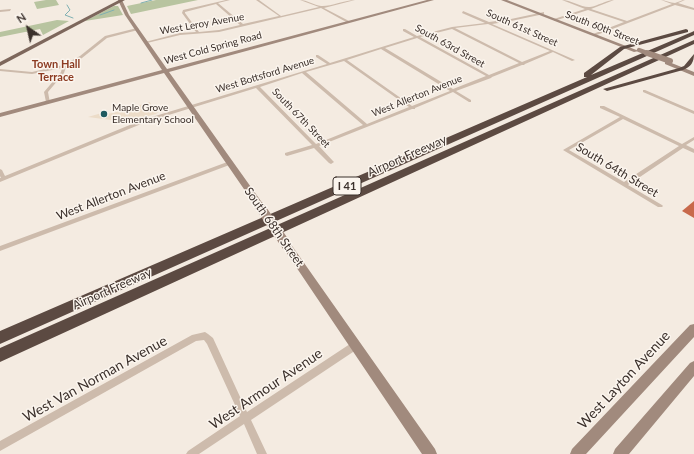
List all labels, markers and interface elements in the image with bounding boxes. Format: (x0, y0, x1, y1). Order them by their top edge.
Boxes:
street label: South 61st Street (484, 7, 560, 49)
north arrow (8, 8, 48, 48)
street label: South 60th Street (563, 8, 641, 48)
text: N (14, 10, 28, 25)
street label: West Leroy Avenue (159, 11, 245, 37)
street label: South 63rd Street (413, 22, 487, 70)
street label: West Cold Spring Road (163, 29, 263, 67)
street label: West Bottsford Avenue (214, 54, 316, 96)
district label: Town Hall Terrace (32, 57, 80, 83)
street label: West Allerton Avenue (370, 72, 464, 120)
street label: South 67th Street (270, 86, 332, 150)
place label: Maple Grove Elementary School (112, 102, 194, 126)
marker: Maple Grove Elementary School (99, 109, 109, 119)
street label: Airport Freeway (365, 132, 449, 180)
street label: South 64th Street (573, 140, 661, 200)
street label: West Allerton Avenue (54, 169, 168, 223)
road number: I 41 (333, 177, 361, 195)
street label: South 68th Street (241, 185, 307, 269)
street label: Airport Freeway (70, 265, 154, 313)
street label: West Layton Avenue (574, 328, 674, 432)
street label: West Van Norman Avenue (20, 332, 170, 426)
street label: West Armour Avenue (206, 345, 326, 433)

